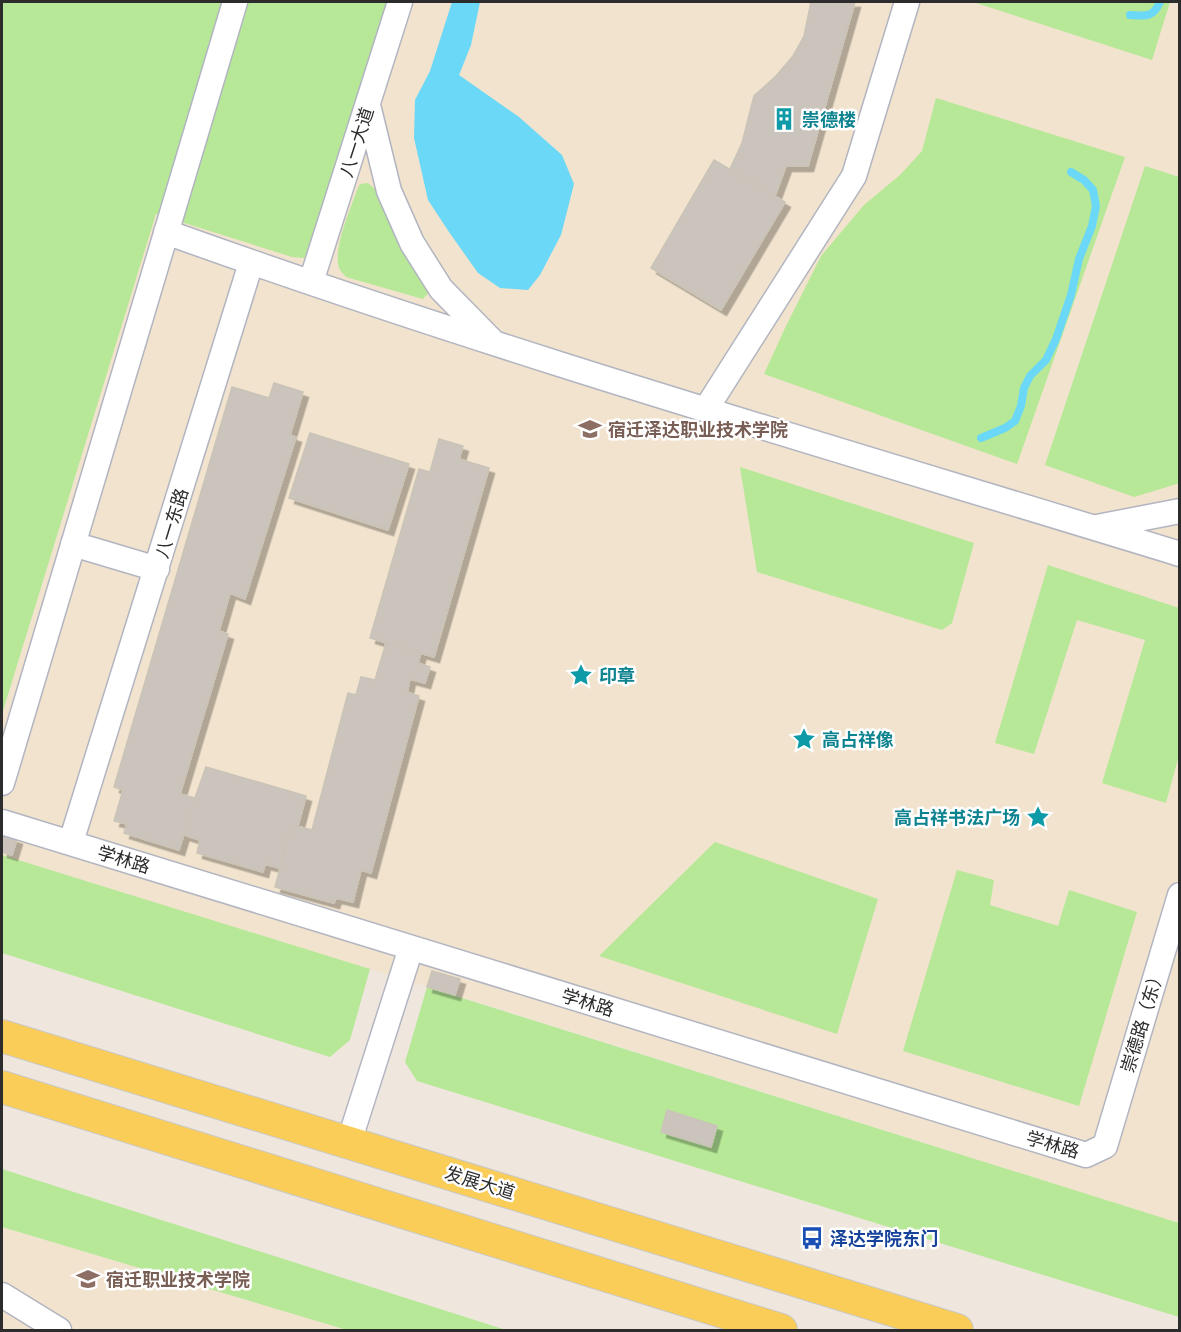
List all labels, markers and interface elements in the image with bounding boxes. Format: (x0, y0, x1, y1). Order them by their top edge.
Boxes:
street label: 八一大道 (334, 104, 378, 180)
building icon: 崇德楼 (771, 106, 797, 132)
place label: 崇德楼 (802, 108, 856, 130)
school or university icon: 宿迁泽达职业技术学院 (577, 416, 603, 442)
place label: 宿迁泽达职业技术学院 (608, 418, 788, 440)
street label: 八一东路 (150, 485, 192, 561)
place icon: 印章 (568, 662, 594, 688)
place label: 印章 (599, 664, 635, 686)
place icon: 高占祥像 (791, 726, 817, 752)
place label: 高占祥像 (822, 728, 894, 750)
place icon: 高占祥书法广场 (1025, 804, 1051, 830)
place label: 高占祥书法广场 (894, 806, 1020, 828)
street label: 学林路 (95, 841, 153, 877)
street label: 崇德路（东） (1116, 965, 1168, 1075)
street label: 学林路 (559, 984, 617, 1020)
street label: 学林路 (1024, 1126, 1082, 1162)
street label: 发展大道 (442, 1161, 518, 1203)
bus stop icon: 泽达学院东门 (799, 1225, 825, 1251)
place label: 泽达学院东门 (830, 1227, 938, 1249)
school or university icon: 宿迁职业技术学院 (75, 1266, 101, 1292)
place label: 宿迁职业技术学院 (106, 1268, 250, 1290)

